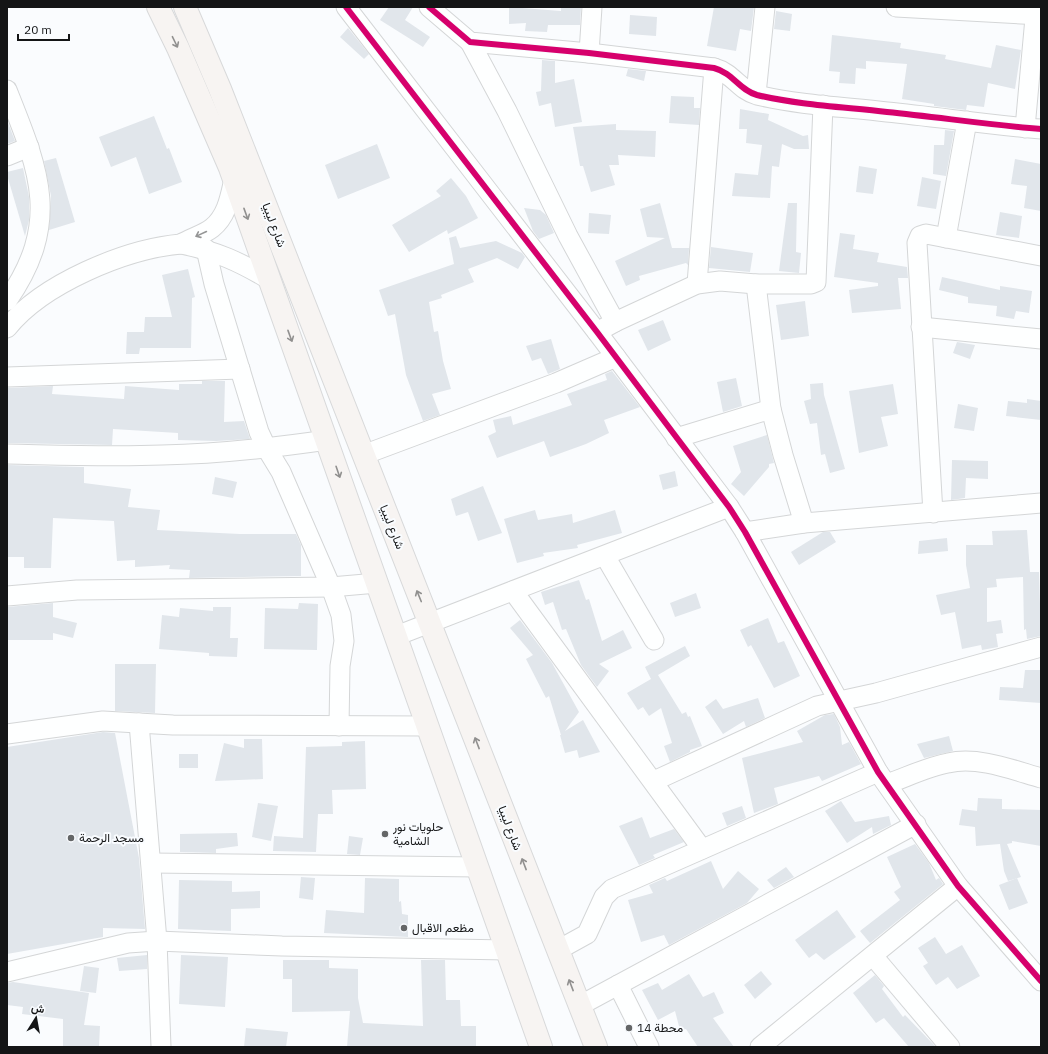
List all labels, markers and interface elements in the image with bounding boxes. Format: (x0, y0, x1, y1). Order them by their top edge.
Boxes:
scale bar (18, 16, 69, 42)
text: 20 m (24, 22, 52, 37)
one-way arrow (172, 36, 179, 48)
street label: شارع ليبيا (257, 200, 290, 250)
one-way arrow (243, 207, 251, 219)
one-way arrow (195, 231, 207, 238)
one-way arrow (287, 330, 295, 342)
one-way arrow (335, 465, 343, 477)
street label: شارع ليبيا (375, 502, 408, 552)
one-way arrow (415, 590, 422, 602)
one-way arrow (473, 737, 480, 749)
street label: شارع ليبيا (493, 803, 526, 853)
place label: حلويات نور الشامية (392, 819, 443, 848)
marker: حلويات نور الشامية (380, 829, 390, 839)
place label: مسجد الرحمة (79, 830, 144, 846)
marker: مسجد الرحمة (66, 833, 76, 843)
one-way arrow (520, 858, 528, 870)
place label: مظعم الاقبال (412, 920, 474, 936)
marker: مظعم الاقبال (399, 923, 409, 933)
one-way arrow (566, 979, 574, 991)
north arrow (16, 998, 56, 1038)
text: ش (30, 1000, 46, 1016)
place label: محطة 14 (637, 1020, 683, 1035)
marker: محطة 14 (624, 1023, 634, 1033)

